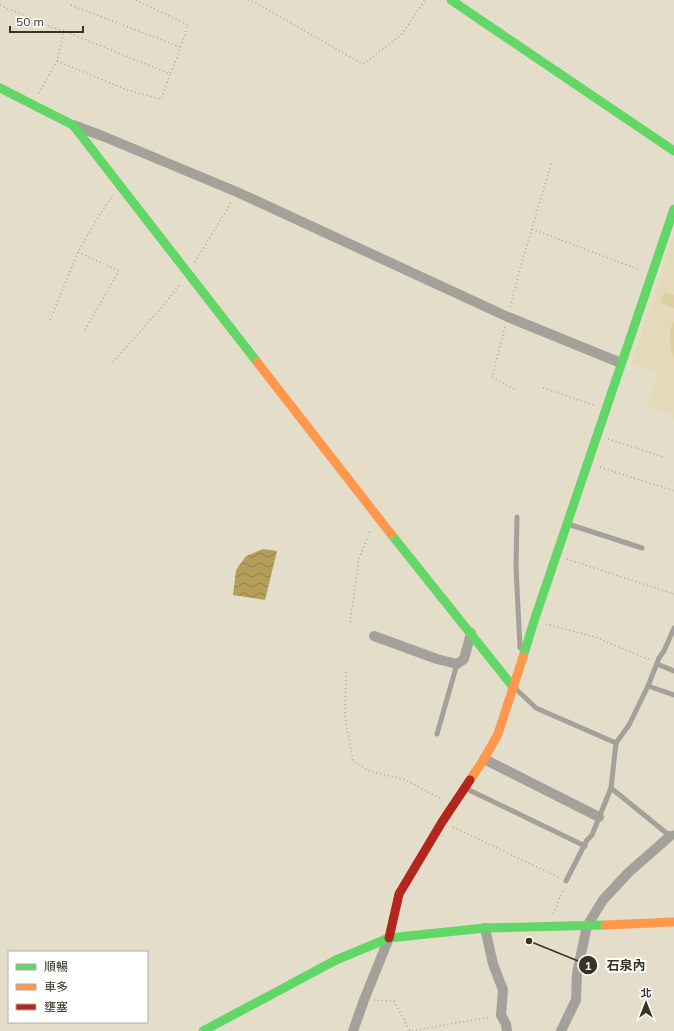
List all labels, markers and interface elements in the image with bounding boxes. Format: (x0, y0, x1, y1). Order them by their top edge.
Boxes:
scale bar (10, 8, 83, 34)
text: 50 m (16, 14, 44, 29)
legend (8, 951, 148, 1023)
callout: 石泉內 (578, 953, 653, 978)
text: 石泉內 (606, 957, 646, 973)
text: 1 (584, 958, 592, 973)
text: 順暢 (44, 959, 68, 974)
text: 車多 (44, 979, 68, 994)
north arrow (626, 983, 666, 1023)
text: 北 (641, 986, 652, 1000)
text: 壅塞 (44, 999, 68, 1014)

